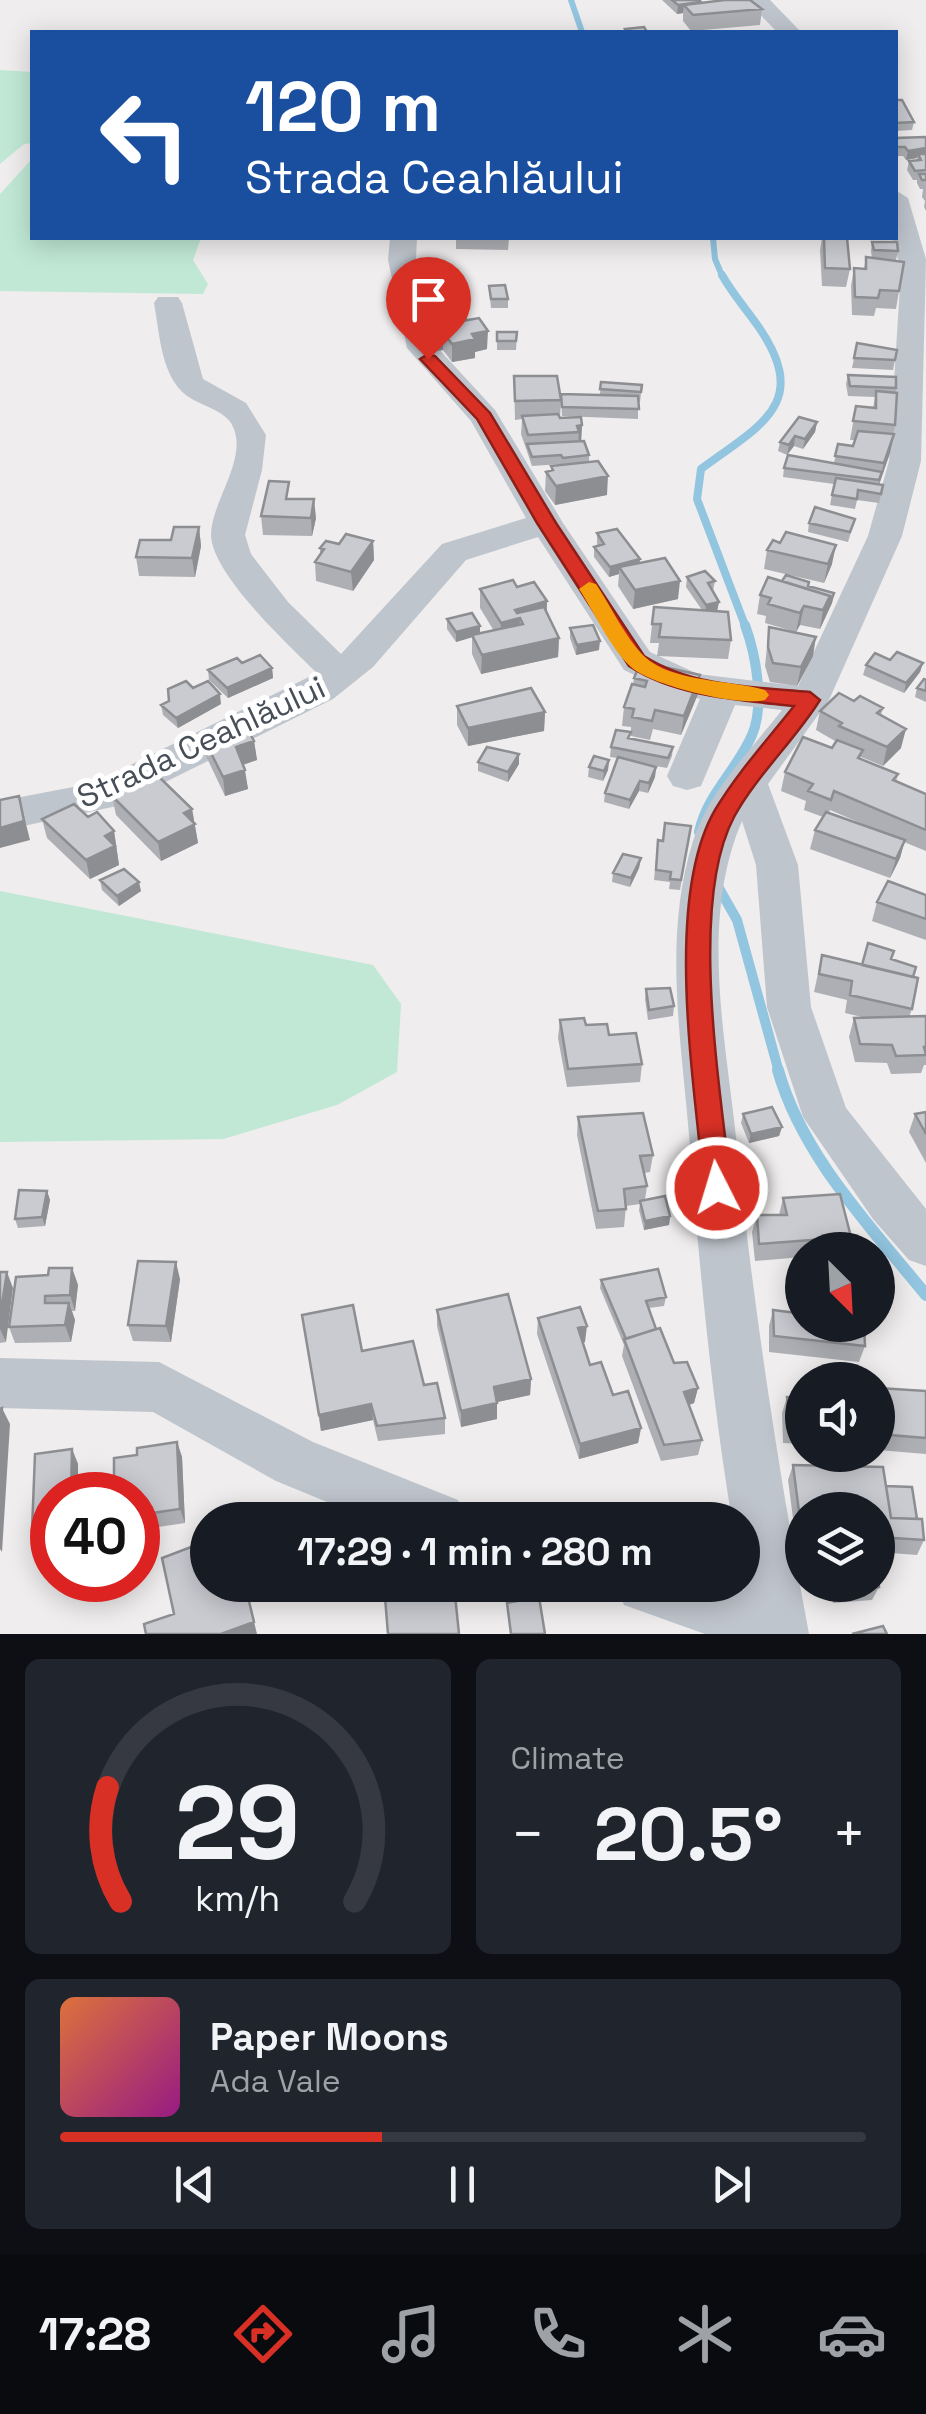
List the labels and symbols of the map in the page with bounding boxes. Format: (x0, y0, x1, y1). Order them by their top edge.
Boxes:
pin (386, 257, 471, 360)
street label: Strada Ceahlăului (71, 667, 331, 817)
position arrow (665, 1136, 769, 1240)
north arrow (785, 1232, 895, 1342)
speed limit sign: 40 (30, 1472, 160, 1602)

